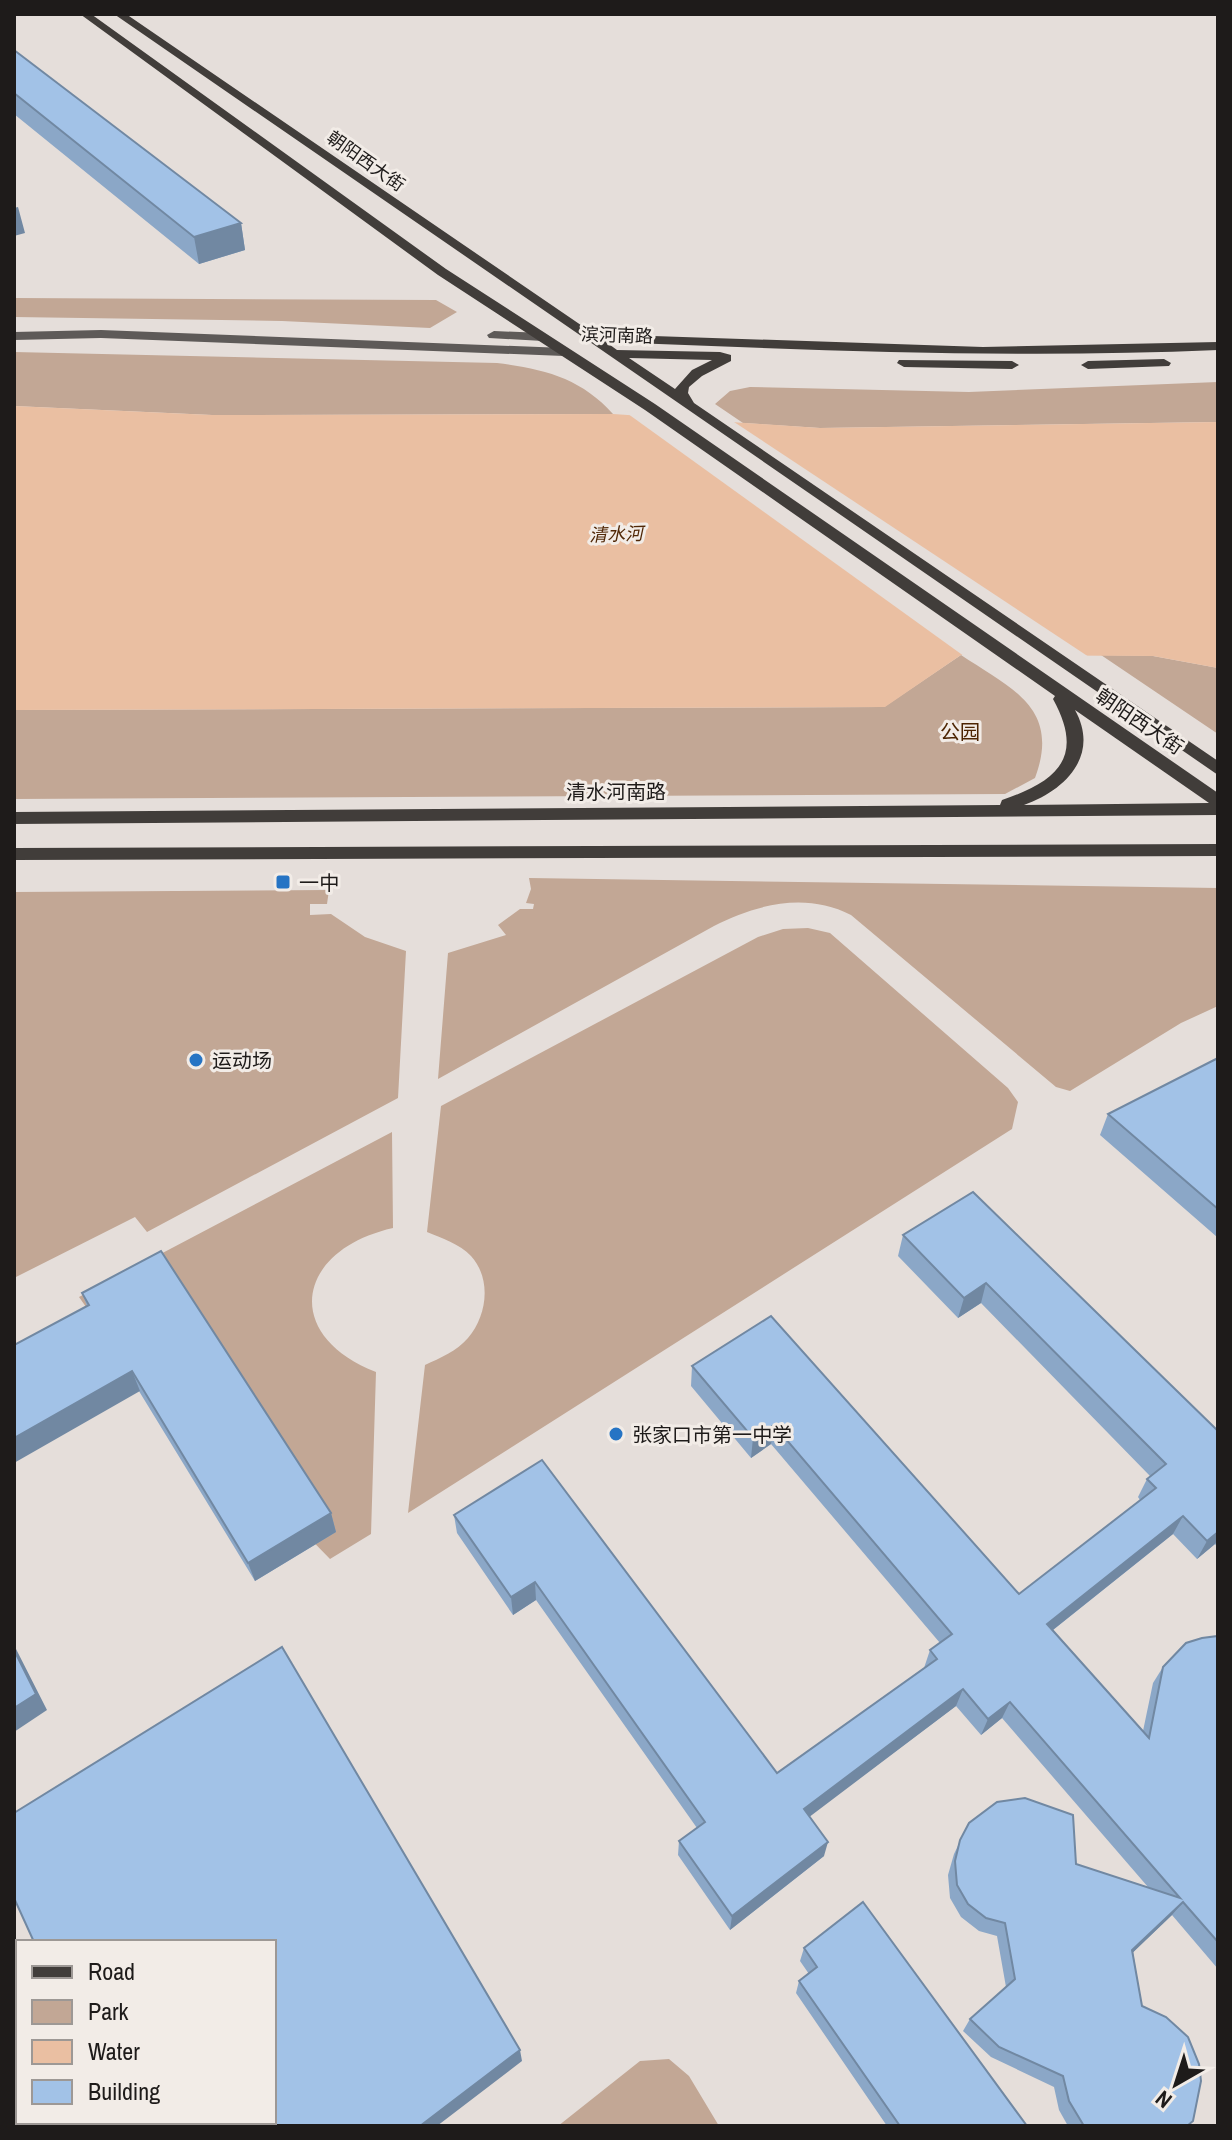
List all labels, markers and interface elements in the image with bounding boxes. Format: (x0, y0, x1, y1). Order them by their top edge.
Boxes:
street label: 朝阳西大街 (322, 125, 410, 197)
street label: 滨河南路 (581, 321, 653, 349)
water label: 清水河 (589, 520, 646, 547)
street label: 朝阳西大街 (1091, 682, 1189, 760)
park label: 公园 (940, 718, 980, 745)
street label: 清水河南路 (566, 778, 666, 805)
place label: 一中 (299, 869, 339, 896)
marker: 一中 (274, 873, 292, 891)
place label: 运动场 (212, 1047, 272, 1074)
marker: 运动场 (187, 1051, 205, 1069)
place label: 张家口市第一中学 (632, 1421, 792, 1448)
marker: 张家口市第一中学 (607, 1425, 625, 1443)
legend (16, 1940, 276, 2124)
text: Road (88, 1955, 135, 1987)
text: Park (88, 1995, 129, 2027)
text: Water (88, 2035, 140, 2067)
north arrow (1136, 2044, 1216, 2124)
text: Building (88, 2075, 160, 2107)
text: N (1149, 2084, 1178, 2115)

